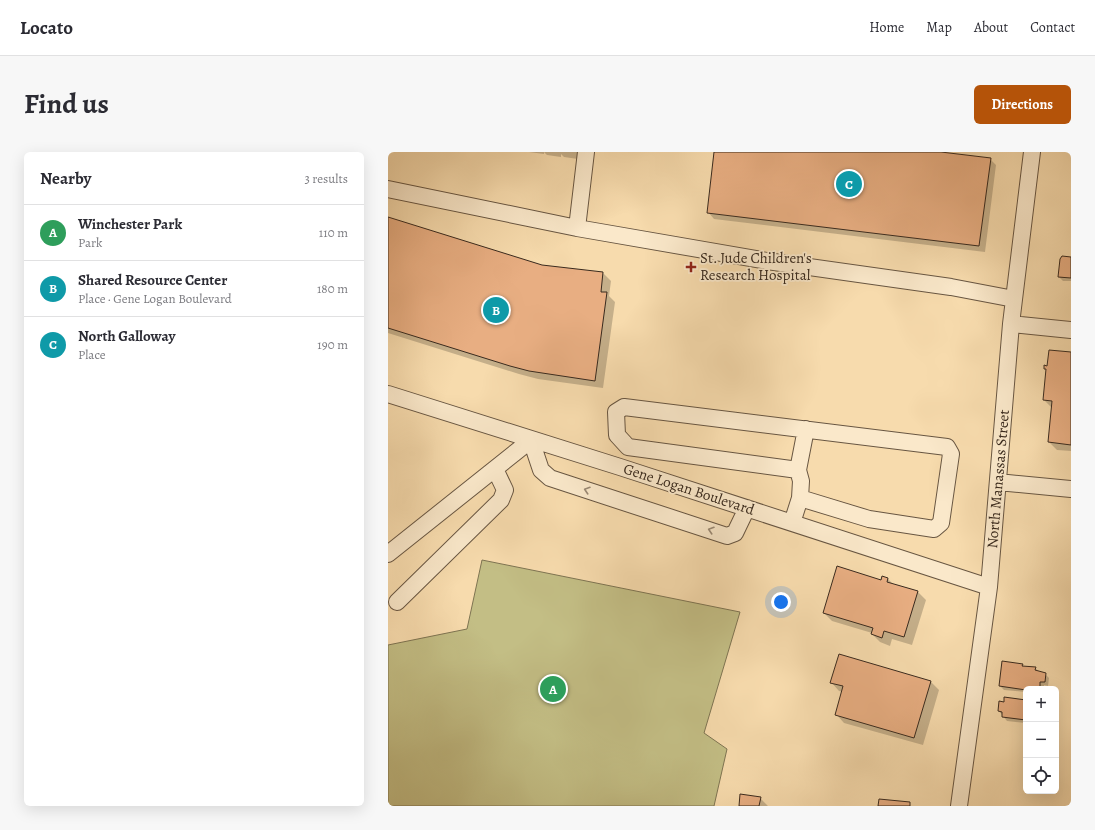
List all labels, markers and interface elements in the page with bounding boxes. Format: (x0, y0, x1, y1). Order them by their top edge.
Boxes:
text: Locato (20, 15, 73, 41)
text: Home (869, 18, 904, 37)
text: Map (926, 18, 952, 37)
text: About (974, 18, 1008, 37)
text: Contact (1030, 18, 1075, 37)
text: Find us (24, 85, 109, 123)
button: Directions (974, 85, 1071, 124)
text: Nearby (40, 167, 91, 190)
pin: C (836, 169, 862, 199)
text: 3 results (304, 170, 348, 187)
text: Winchester Park (78, 214, 182, 234)
text: A (49, 224, 57, 241)
text: 110 m (319, 224, 348, 241)
text: Park (78, 234, 102, 251)
place label: St. Jude Children's Research Hospital (700, 248, 812, 285)
marker: St. Jude Children's Research Hospital (685, 261, 697, 273)
text: Shared Resource Center (78, 270, 227, 290)
text: B (49, 280, 57, 297)
text: 180 m (317, 280, 348, 297)
text: Place · Gene Logan Boulevard (78, 290, 232, 307)
pin: B (483, 295, 509, 325)
text: North Galloway (78, 326, 175, 346)
text: C (49, 336, 57, 353)
text: 190 m (317, 336, 348, 353)
text: Place (78, 346, 106, 363)
street label: North Manassas Street (982, 409, 1014, 549)
street label: Gene Logan Boulevard (621, 458, 758, 520)
one-way arrow (584, 486, 591, 495)
one-way arrow (707, 526, 714, 535)
your location (771, 592, 791, 612)
pin: A (540, 674, 566, 704)
map controls (1023, 686, 1059, 794)
button: + (1023, 686, 1059, 722)
button: − (1023, 722, 1059, 758)
button: locate (1023, 758, 1059, 794)

